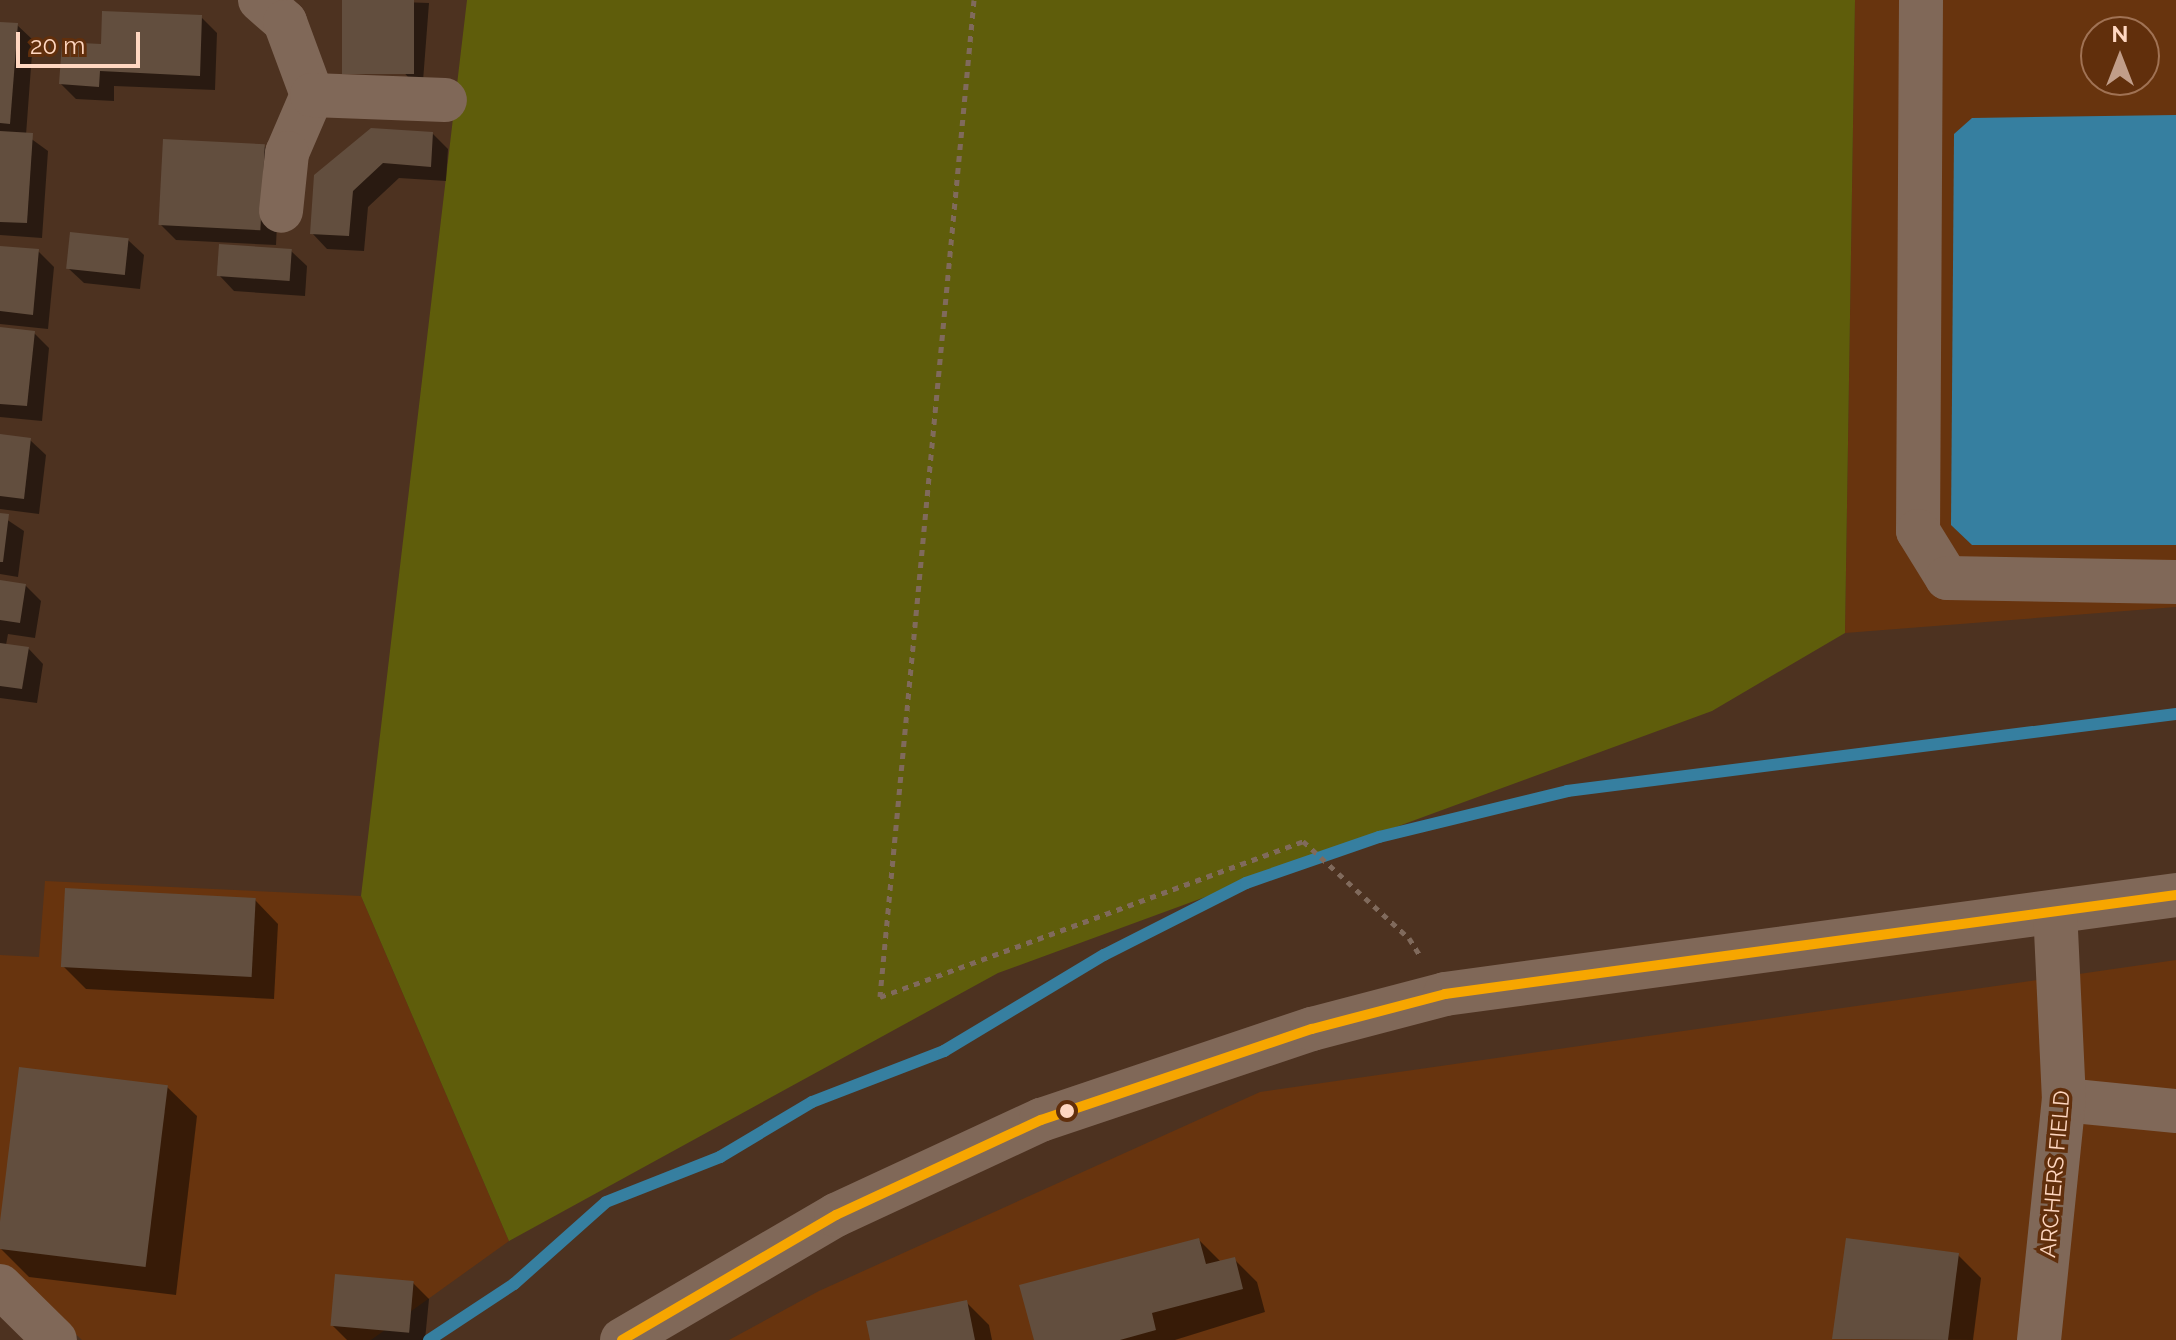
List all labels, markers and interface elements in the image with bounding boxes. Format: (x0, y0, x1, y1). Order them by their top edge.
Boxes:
scale bar (20, 16, 144, 66)
north arrow (2080, 16, 2160, 96)
text: N (2112, 21, 2128, 47)
text: 20 m (30, 31, 85, 60)
street label: ARCHERS FIELD (2035, 1089, 2075, 1259)
unlabelled marker (1059, 1103, 1075, 1119)

